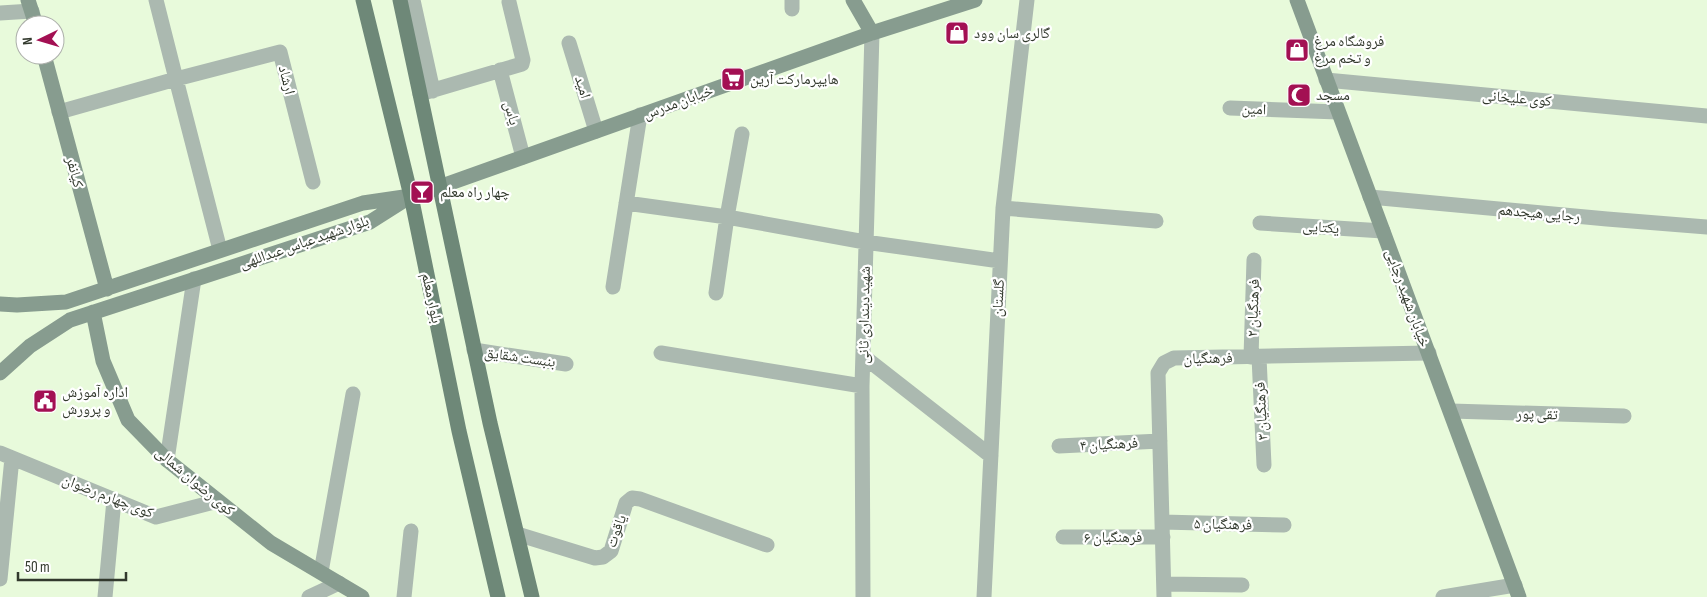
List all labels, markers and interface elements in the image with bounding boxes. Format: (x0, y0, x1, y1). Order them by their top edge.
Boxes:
north arrow (15, 15, 65, 65)
shop icon: گالری سان وود (944, 20, 970, 46)
place label: گالری سان وود (974, 24, 1050, 43)
place label: فروشگاه مرغ و تخم مرغ (1314, 32, 1384, 68)
text: N (19, 37, 36, 46)
shop icon: فروشگاه مرغ و تخم مرغ (1284, 37, 1310, 63)
street label: ارشاد (274, 64, 299, 97)
supermarket icon: هایپرمارکت آرین (720, 66, 746, 92)
place label: هایپرمارکت آرین (750, 70, 839, 89)
street label: امید (570, 73, 595, 101)
street label: خیابان مدرس (641, 81, 716, 124)
mosque icon: مسجد (1286, 82, 1312, 108)
place label: مسجد (1316, 86, 1350, 105)
street label: کوی علیخانی (1481, 86, 1553, 111)
street label: یاس (499, 99, 524, 128)
street label: امین (1241, 100, 1267, 119)
street label: کیانفر (61, 154, 88, 190)
bar icon: چهار راه معلم (409, 179, 435, 205)
place label: چهار راه معلم (440, 183, 510, 202)
street label: رجایی هیجدهم (1497, 200, 1581, 227)
street label: بلوار شهید عباس عبداللهی (237, 211, 371, 274)
street label: یکتایی (1302, 217, 1340, 238)
street label: خیابان شهید رجایی (1381, 247, 1434, 350)
street label: شهید دینداری ثانی (854, 266, 875, 364)
street label: بلوار معلم (417, 271, 446, 325)
street label: گلستان (988, 278, 1009, 317)
street label: فرهنگیان ۲ (1243, 279, 1264, 338)
street label: بنبست شقایق (483, 343, 557, 372)
street label: فرهنگیان (1183, 349, 1233, 368)
street label: فرهنگیان ۳ (1250, 381, 1273, 441)
place label: اداره آموزش و پرورش (62, 383, 128, 419)
public building icon: اداره آموزش و پرورش (32, 388, 58, 414)
street label: تقی پور (1515, 405, 1559, 424)
street label: فرهنگیان ۴ (1079, 433, 1139, 456)
street label: کوی رضوان شمالی (151, 443, 238, 520)
street label: کوی چهارم رضوان (59, 470, 156, 523)
street label: یاقوت (602, 512, 631, 550)
street label: فرهنگیان ۵ (1194, 514, 1252, 535)
street label: فرهنگیان ۶ (1084, 528, 1142, 547)
scale bar (18, 550, 125, 582)
text: 50 m (25, 558, 50, 577)

